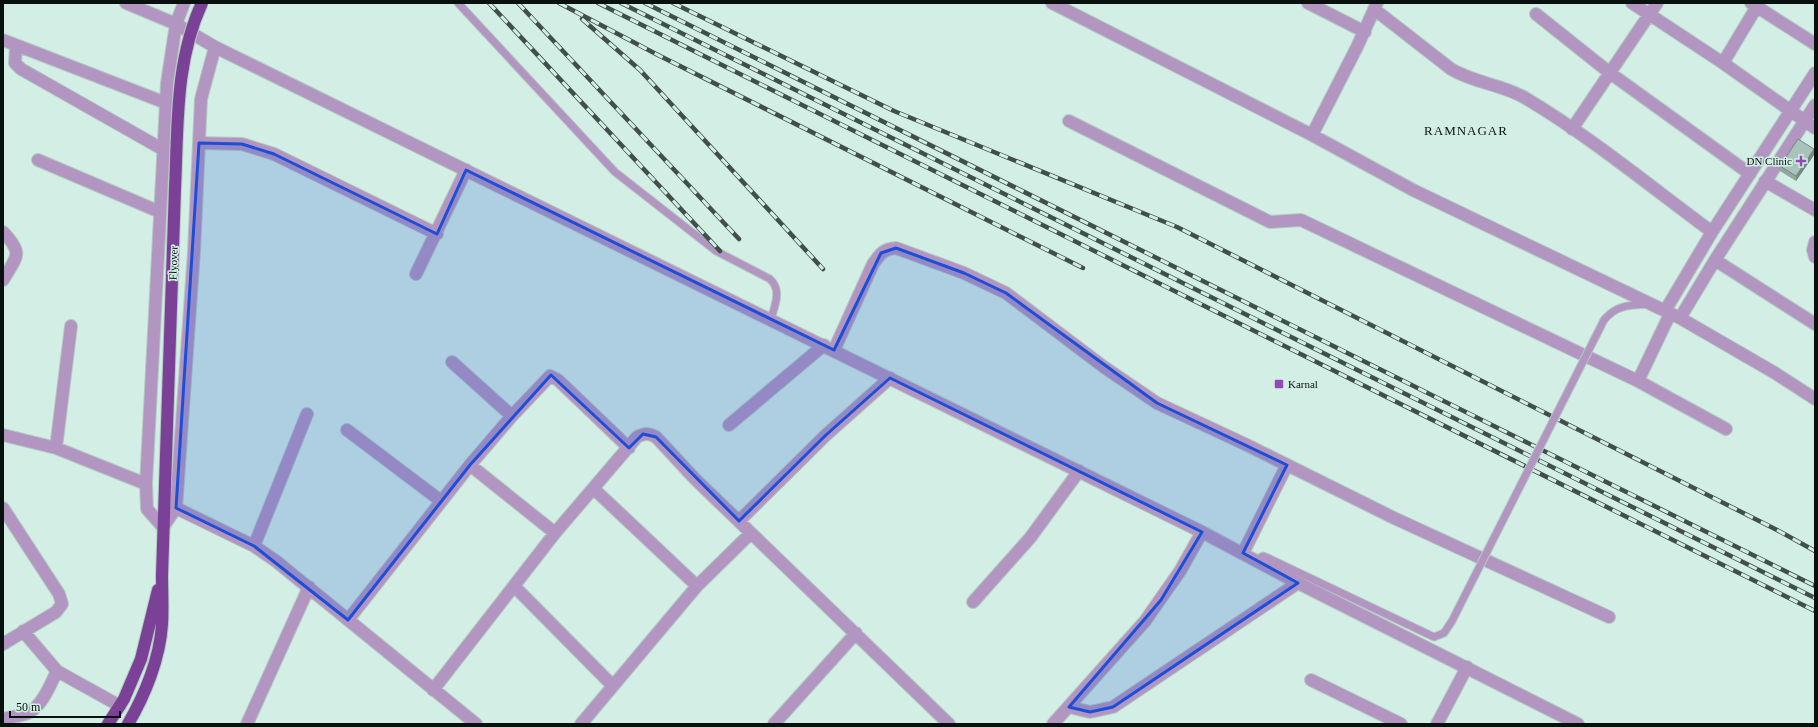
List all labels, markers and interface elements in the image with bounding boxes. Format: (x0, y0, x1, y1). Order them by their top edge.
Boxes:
district label: RAMNAGAR (1424, 123, 1508, 138)
place label: DN Clinic (1746, 155, 1792, 167)
marker: DN Clinic (1795, 155, 1807, 167)
street label: Flyover (166, 245, 180, 280)
marker: Karnal (1273, 378, 1285, 390)
place label: Karnal (1288, 378, 1318, 390)
scale bar (10, 693, 120, 719)
text: 50 m (16, 700, 41, 714)

